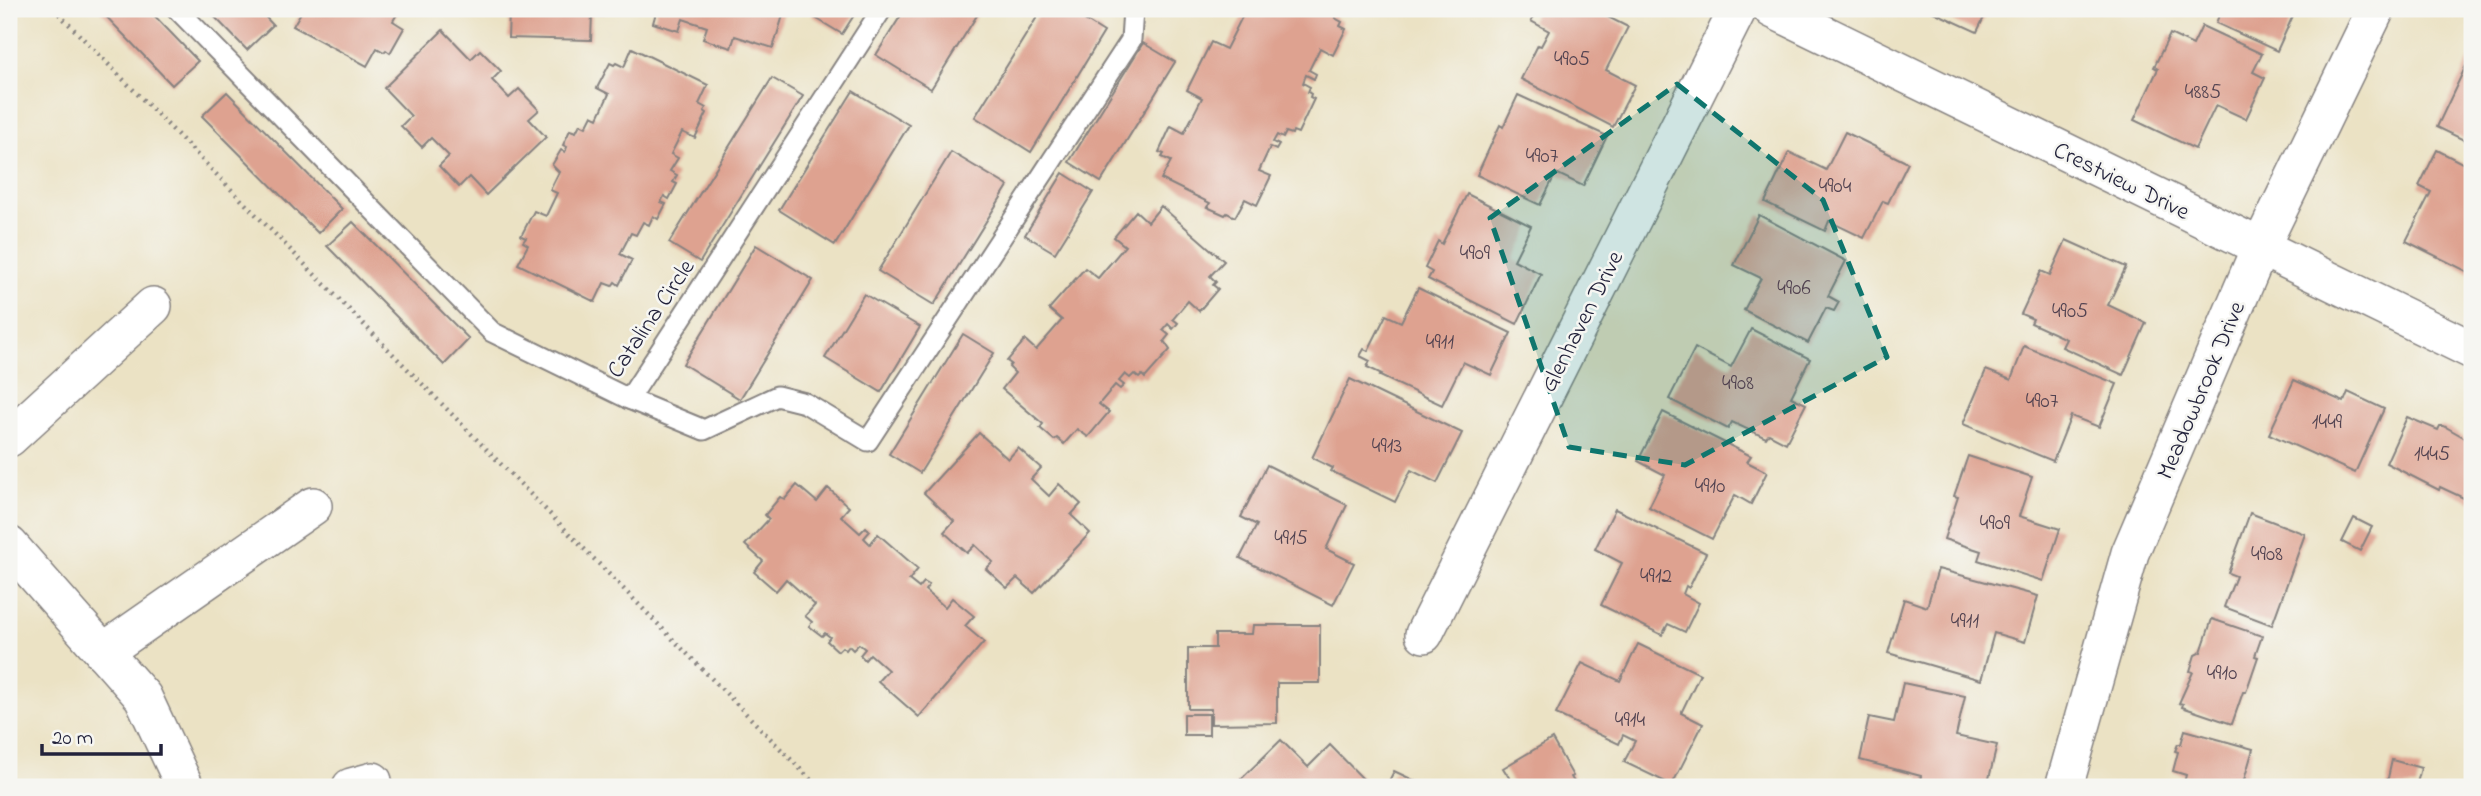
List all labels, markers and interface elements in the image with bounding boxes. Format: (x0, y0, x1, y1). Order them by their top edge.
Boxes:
house number: 4905 (1554, 45, 1590, 75)
house number: 4885 (2185, 78, 2221, 108)
street label: Crestview Drive (2047, 134, 2195, 230)
house number: 4907 (1526, 142, 1559, 172)
house number: 4904 (1819, 172, 1852, 202)
house number: 4909 (1460, 239, 1491, 269)
street label: Glenhaven Drive (1533, 245, 1634, 399)
street label: Catalina Circle (599, 253, 705, 386)
house number: 4906 (1777, 274, 1811, 304)
street label: Meadowbrook Drive (2149, 296, 2256, 485)
house number: 4905 (2052, 297, 2088, 327)
house number: 4911 (1426, 328, 1454, 358)
house number: 4908 (1722, 369, 1754, 399)
house number: 4907 (2026, 387, 2059, 417)
house number: 1449 (2312, 408, 2343, 438)
house number: 4913 (1372, 432, 1402, 462)
house number: 1445 (2414, 440, 2450, 470)
house number: 4910 (1695, 472, 1725, 502)
house number: 4909 (1980, 509, 2011, 539)
house number: 4915 (1274, 524, 1308, 554)
house number: 4908 (2251, 540, 2283, 570)
house number: 4912 (1640, 562, 1672, 592)
house number: 4911 (1951, 607, 1979, 637)
house number: 4910 (2207, 659, 2237, 689)
house number: 4914 (1615, 706, 1645, 736)
scale bar (42, 712, 161, 756)
text: 20 m (52, 724, 93, 754)

